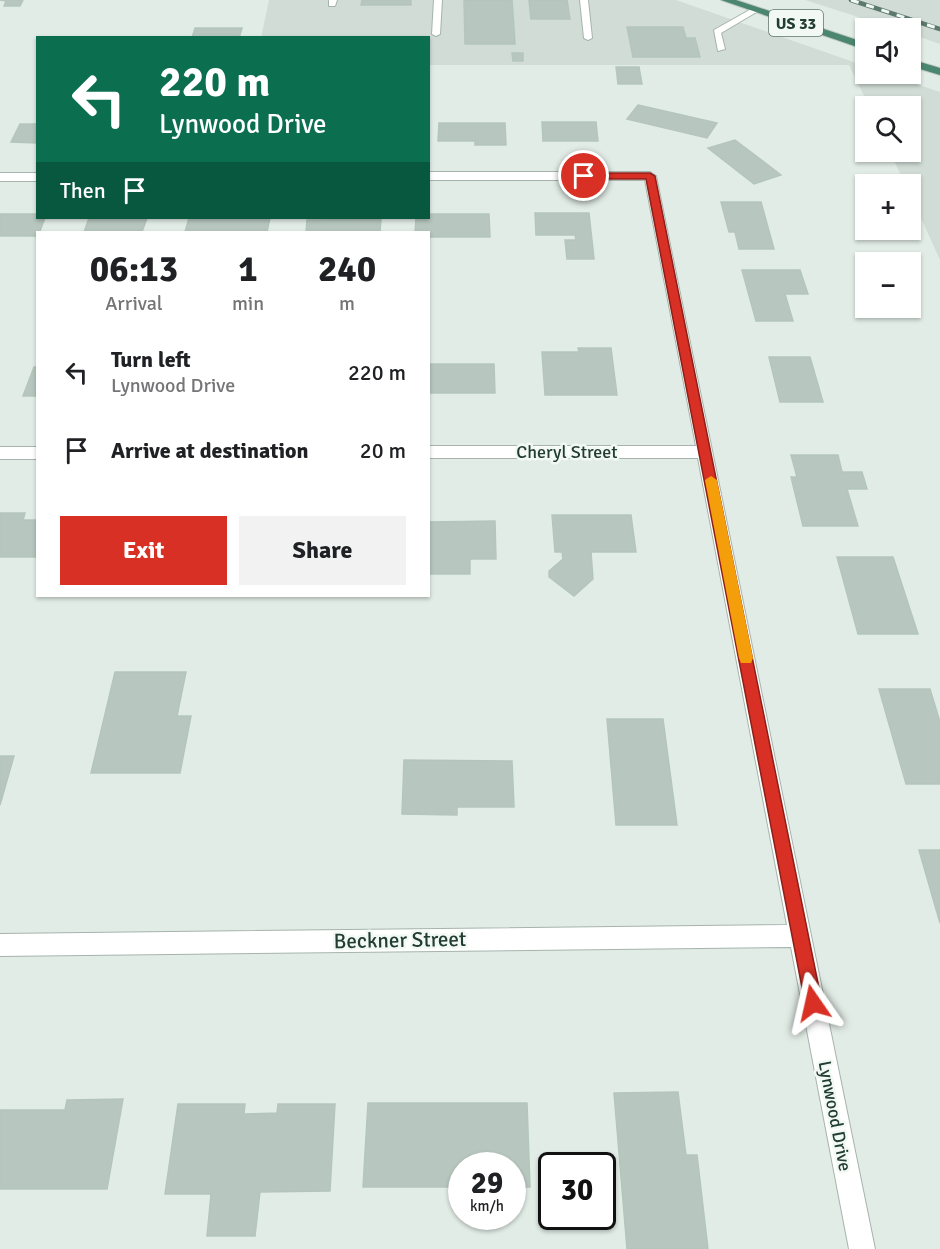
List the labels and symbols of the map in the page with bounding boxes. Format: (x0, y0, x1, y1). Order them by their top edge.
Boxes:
road number: US 33 (769, 10, 823, 36)
pin (558, 150, 609, 201)
street label: Cheryl Street (516, 441, 618, 463)
street label: Beckner Street (333, 926, 467, 954)
position arrow (781, 971, 845, 1035)
street label: Lynwood Drive (814, 1059, 856, 1173)
speed limit sign: 30 (538, 1152, 616, 1230)

